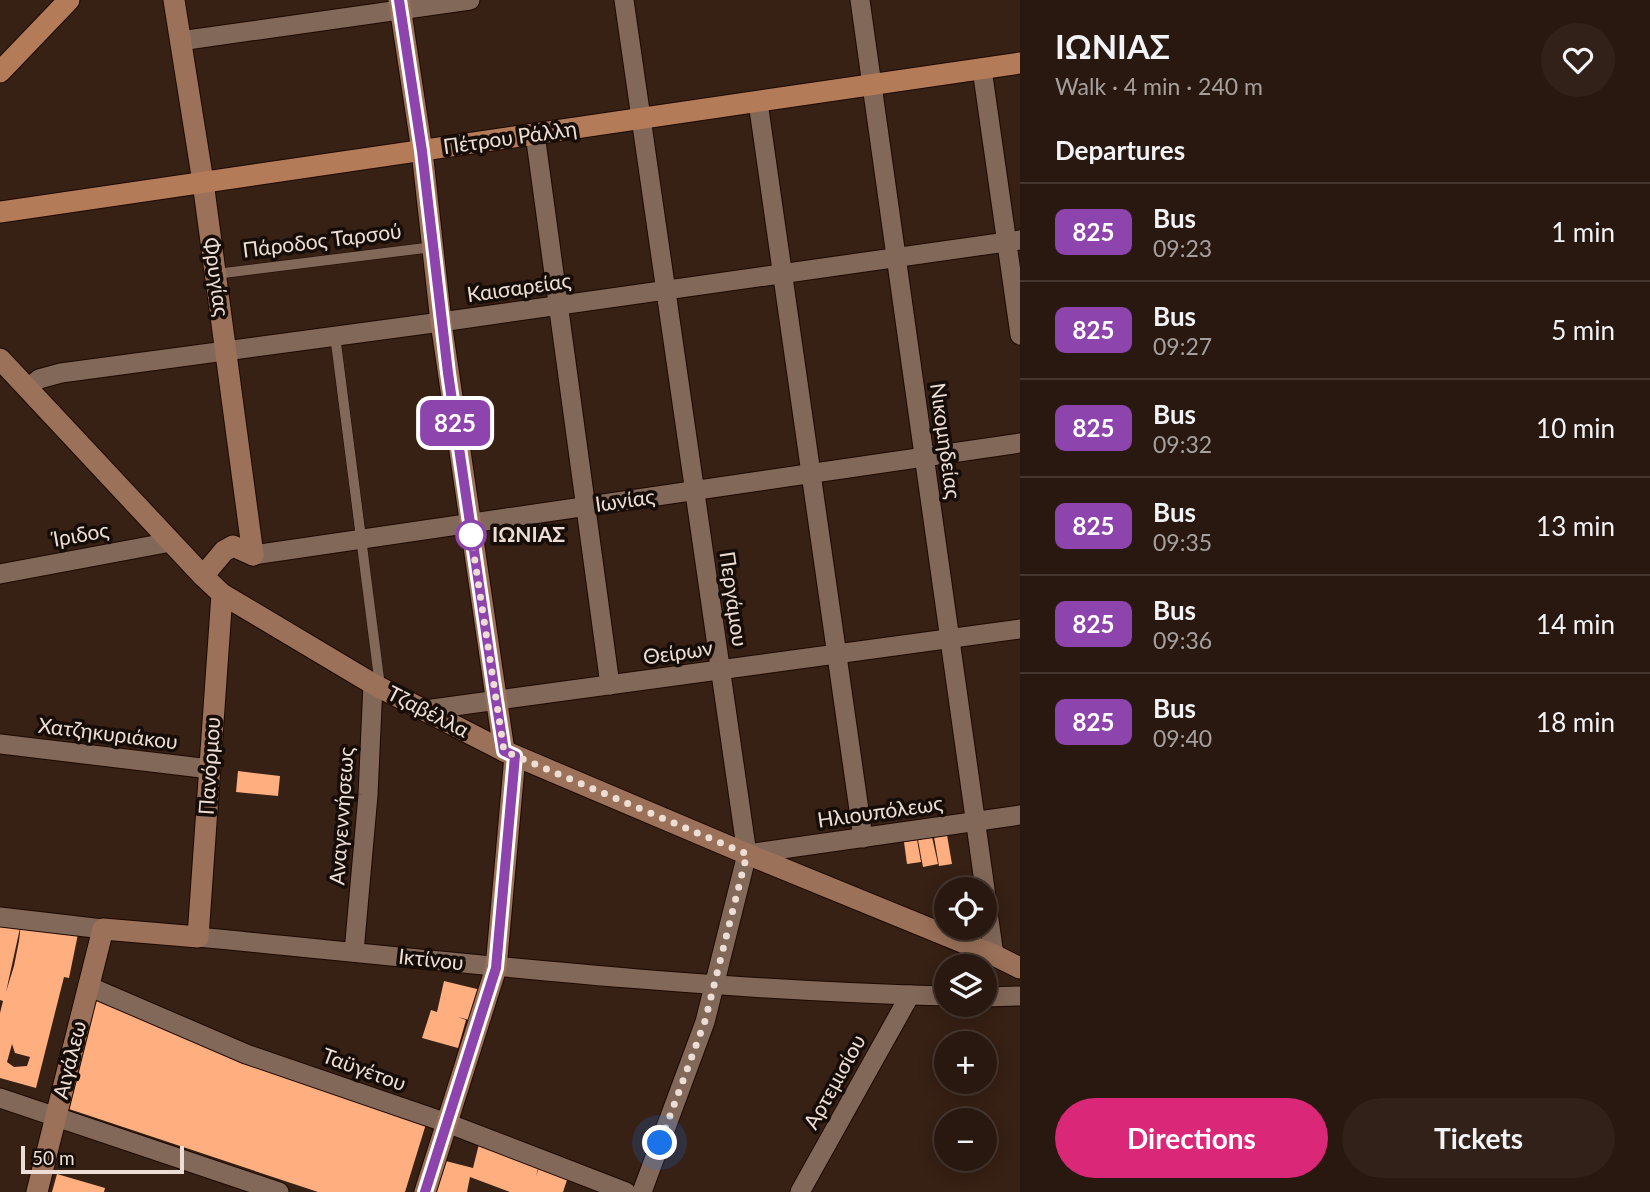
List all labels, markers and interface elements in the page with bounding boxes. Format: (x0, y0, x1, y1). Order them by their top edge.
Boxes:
button: heart (1541, 23, 1615, 97)
text: ΙΩΝΙΑΣ (1055, 26, 1170, 66)
text: Walk · 4 min · 240 m (1055, 72, 1263, 100)
street label: Πέτρου Ράλλη (441, 115, 578, 158)
text: Departures (1055, 134, 1185, 166)
text: Bus (1153, 202, 1196, 234)
text: 1 min (1551, 216, 1615, 248)
street label: Πάροδος Ταρσού (241, 217, 403, 262)
text: 825 (1073, 217, 1114, 246)
text: 09:23 (1153, 234, 1212, 262)
street label: Φρυγίας (200, 236, 235, 318)
street label: Καισαρείας (465, 267, 573, 306)
text: Bus (1153, 300, 1196, 332)
text: 5 min (1551, 314, 1615, 346)
text: 825 (1073, 315, 1114, 344)
text: 09:27 (1153, 332, 1212, 360)
street label: Νικομηδείας (926, 381, 967, 501)
text: Bus (1153, 398, 1196, 430)
line badge: 825 (415, 400, 495, 446)
text: 825 (434, 408, 476, 437)
text: 10 min (1536, 412, 1615, 444)
text: 825 (1073, 413, 1114, 442)
text: 09:32 (1153, 430, 1212, 458)
street label: Ιωνίας (593, 483, 656, 516)
text: Bus (1153, 496, 1196, 528)
text: 13 min (1536, 510, 1615, 542)
text: 825 (1073, 511, 1114, 540)
street label: Ίριδος (49, 516, 111, 551)
marker: ΙΩΝΙΑΣ (456, 520, 486, 550)
place label: ΙΩΝΙΑΣ (492, 521, 565, 546)
text: 09:35 (1153, 528, 1212, 556)
street label: Περγάμου (715, 549, 754, 648)
text: Bus (1153, 594, 1196, 626)
text: 14 min (1536, 608, 1615, 640)
text: 825 (1073, 609, 1114, 638)
text: 09:36 (1153, 626, 1212, 654)
street label: Θείρων (641, 634, 714, 669)
street label: Τζαβέλλα (384, 679, 474, 742)
text: Bus (1153, 692, 1196, 724)
text: 18 min (1536, 706, 1615, 738)
text: 825 (1073, 707, 1114, 736)
street label: Χατζηκυριάκου (37, 712, 179, 753)
street label: Πανόρμου (193, 716, 224, 816)
text: 09:40 (1153, 724, 1212, 752)
street label: Αναγεννήσεως (323, 746, 358, 886)
street label: Ηλιουπόλεως (815, 789, 944, 832)
map controls (934, 877, 997, 1171)
button: locate (934, 877, 997, 940)
street label: Ικτίνου (397, 943, 465, 974)
button: layers (934, 954, 997, 1017)
street label: Αιγάλεω (47, 1018, 90, 1101)
street label: Αρτεμισίου (797, 1030, 870, 1133)
button: + (934, 1031, 997, 1094)
street label: Ταϋγέτου (319, 1042, 410, 1095)
button: Directions (1055, 1098, 1328, 1178)
button: Tickets (1342, 1098, 1615, 1178)
button: − (934, 1108, 997, 1171)
your location (642, 1125, 677, 1160)
scale bar (21, 1143, 184, 1175)
text: 50 m (32, 1146, 75, 1169)

